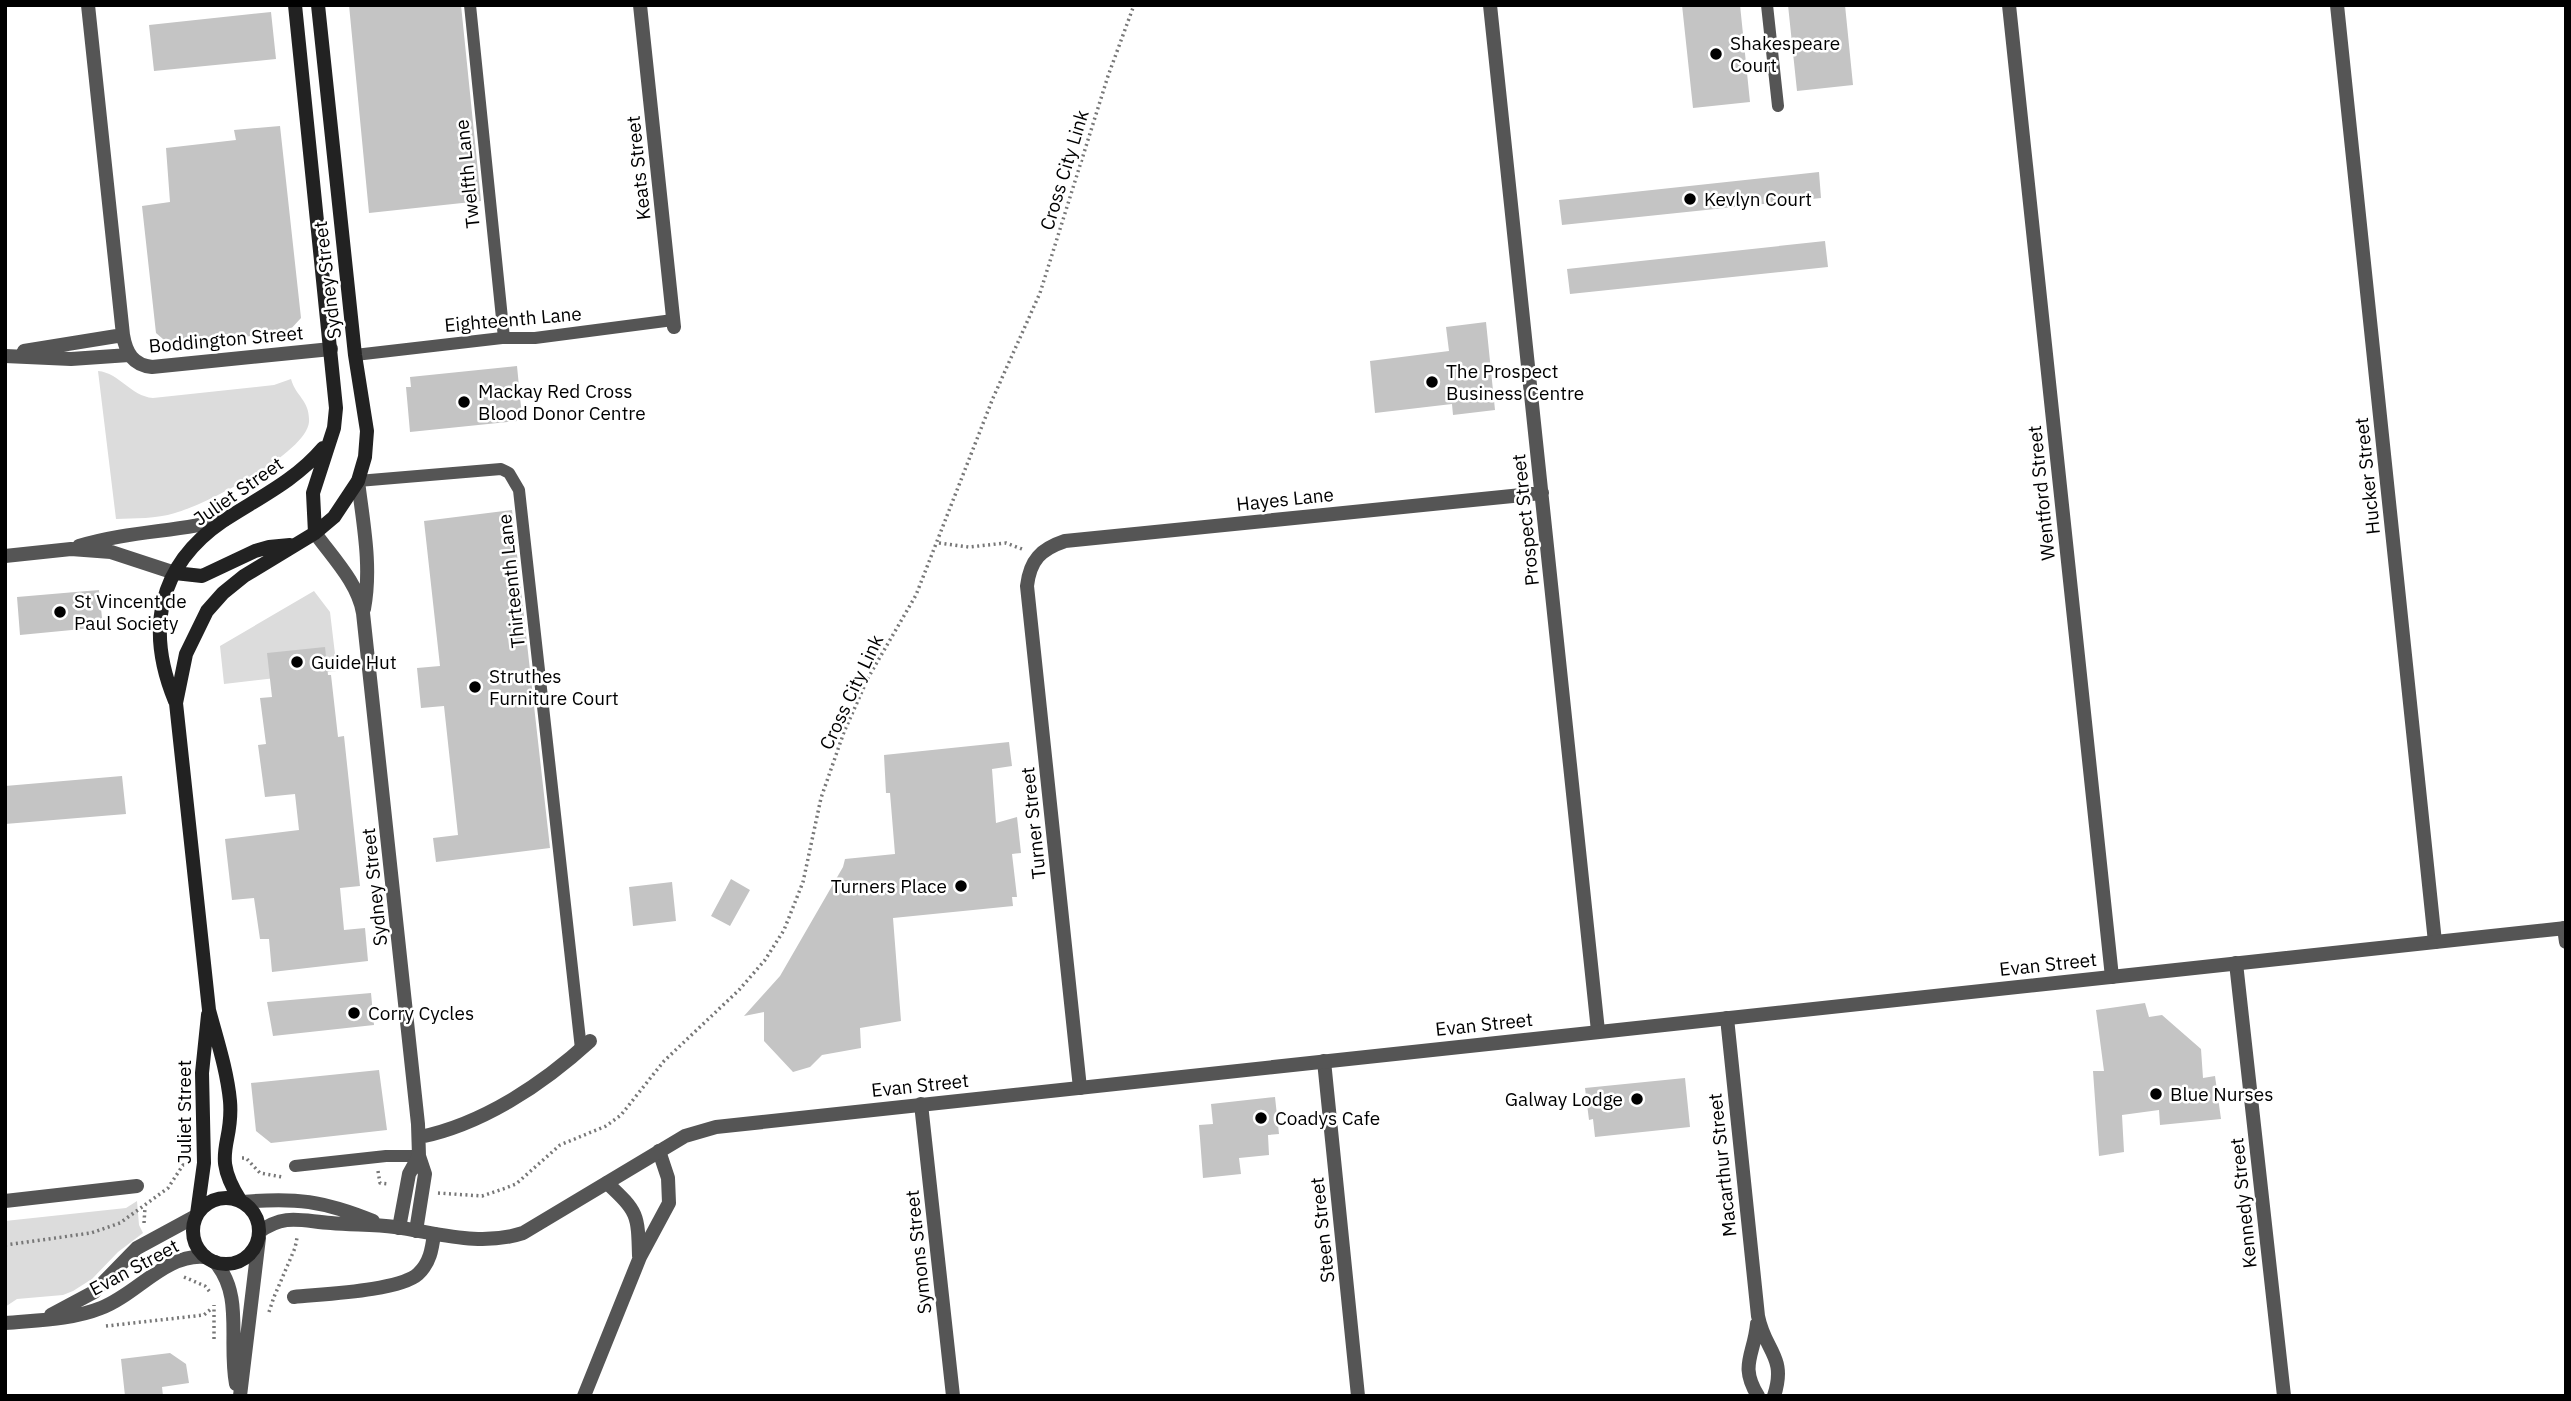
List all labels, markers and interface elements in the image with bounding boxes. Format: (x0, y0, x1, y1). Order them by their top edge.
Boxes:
place label: Shakespeare Court (1730, 31, 1840, 77)
marker: Shakespeare Court (1708, 46, 1724, 62)
street label: Cross City Link (1034, 107, 1094, 233)
street label: Keats Street (621, 115, 655, 221)
street label: Twelfth Lane (449, 118, 485, 230)
place label: Kevlyn Court (1704, 187, 1812, 211)
marker: Kevlyn Court (1682, 191, 1698, 207)
street label: Sydney Street (308, 220, 346, 340)
street label: Eighteenth Lane (443, 301, 583, 337)
street label: Boddington Street (148, 320, 304, 358)
place label: The Prospect Business Centre (1446, 359, 1584, 405)
marker: The Prospect Business Centre (1424, 374, 1440, 390)
place label: Mackay Red Cross Blood Donor Centre (478, 379, 646, 425)
marker: Mackay Red Cross Blood Donor Centre (456, 394, 472, 410)
street label: Hucker Street (2349, 416, 2385, 536)
street label: Wentford Street (2022, 424, 2060, 562)
street label: Juliet Street (188, 451, 288, 531)
street label: Prospect Street (1506, 453, 1544, 587)
street label: Hayes Lane (1235, 482, 1335, 516)
street label: Thirteenth Lane (492, 513, 530, 649)
place label: St Vincent de Paul Society (74, 589, 187, 635)
marker: St Vincent de Paul Society (52, 604, 68, 620)
street label: Cross City Link (814, 631, 888, 753)
place label: Guide Hut (311, 650, 397, 674)
marker: Guide Hut (289, 654, 305, 670)
place label: Struthes Furniture Court (489, 664, 619, 710)
marker: Struthes Furniture Court (467, 679, 483, 695)
street label: Turner Street (1015, 766, 1051, 880)
street label: Sydney Street (356, 827, 392, 947)
place label: Turners Place (831, 874, 947, 898)
marker: Turners Place (953, 878, 969, 894)
street label: Evan Street (1998, 947, 2098, 981)
place label: Corry Cycles (368, 1001, 474, 1025)
marker: Corry Cycles (346, 1005, 362, 1021)
street label: Evan Street (1434, 1007, 1534, 1041)
street label: Juliet Street (172, 1060, 196, 1164)
street label: Evan Street (870, 1068, 970, 1102)
place label: Blue Nurses (2170, 1082, 2273, 1106)
marker: Blue Nurses (2148, 1086, 2164, 1102)
place label: Galway Lodge (1505, 1087, 1623, 1111)
marker: Galway Lodge (1629, 1091, 1645, 1107)
street label: Macarthur Street (1703, 1092, 1741, 1238)
place label: Coadys Cafe (1275, 1106, 1380, 1130)
marker: Coadys Cafe (1253, 1110, 1269, 1126)
street label: Kennedy Street (2224, 1137, 2262, 1269)
street label: Steen Street (1305, 1176, 1339, 1284)
street label: Symons Street (900, 1189, 936, 1315)
street label: Evan Street (85, 1233, 183, 1301)

